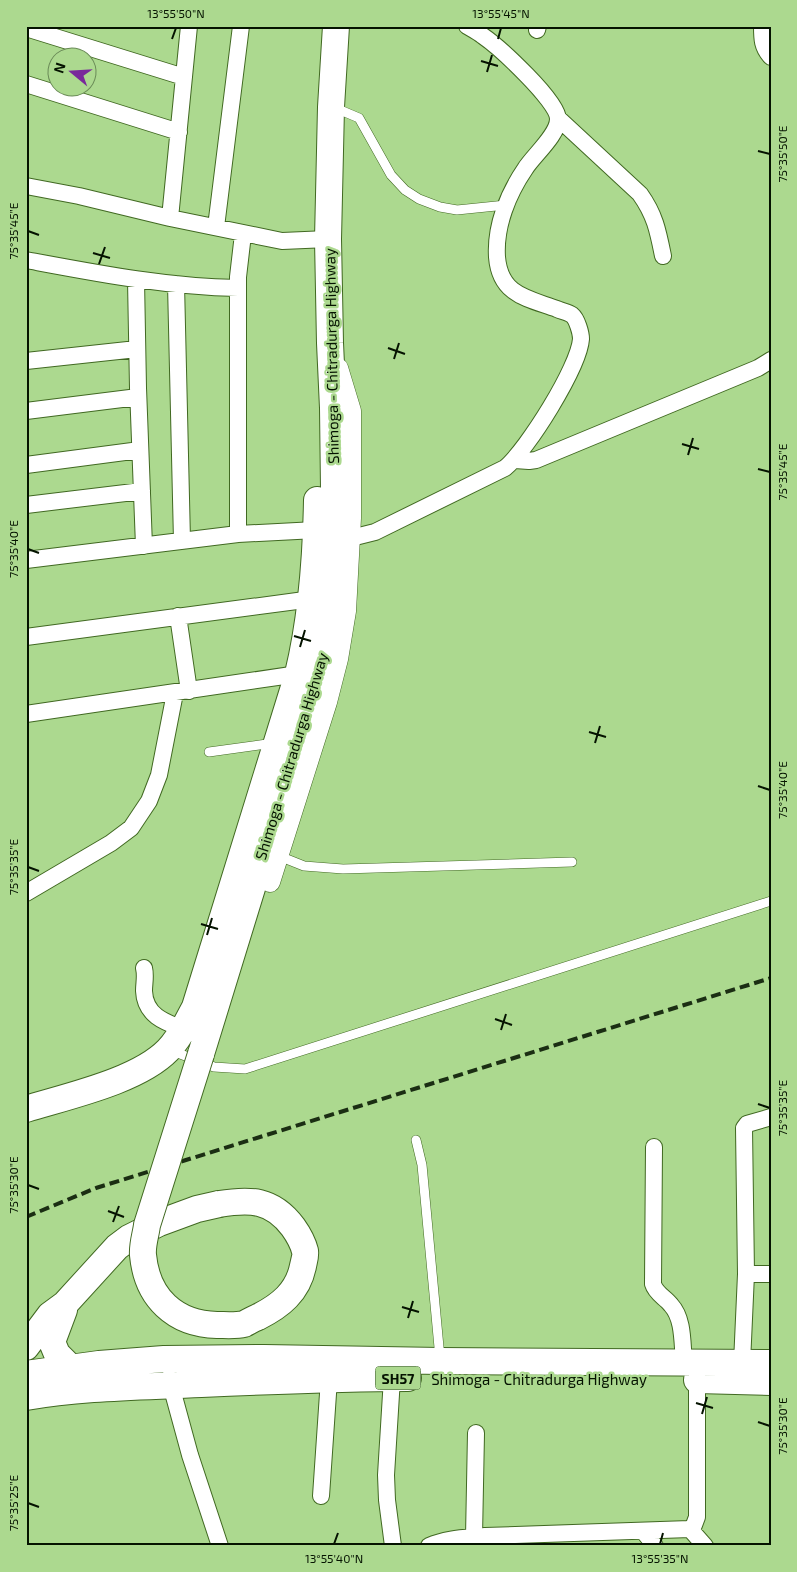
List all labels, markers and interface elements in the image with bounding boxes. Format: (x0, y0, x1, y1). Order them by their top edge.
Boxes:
text: 13°55'50"N (147, 6, 205, 20)
text: 13°55'45"N (472, 6, 530, 20)
north arrow (48, 48, 98, 98)
text: N (50, 60, 69, 75)
text: 75°35'50"E (775, 125, 789, 183)
text: 75°35'45"E (6, 202, 20, 260)
street label: Shimoga - Chitradurga Highway (320, 248, 342, 464)
text: 75°35'45"E (775, 443, 789, 501)
text: 75°35'40"E (6, 520, 20, 578)
street label: Shimoga - Chitradurga Highway (251, 650, 331, 862)
text: 75°35'40"E (775, 761, 789, 819)
text: 75°35'35"E (6, 838, 20, 895)
text: 75°35'35"E (775, 1079, 789, 1136)
text: 75°35'30"E (6, 1156, 20, 1214)
road number: SH57 (376, 1366, 420, 1390)
street label: Shimoga - Chitradurga Highway (431, 1370, 647, 1388)
text: 75°35'30"E (775, 1397, 789, 1455)
text: 75°35'25"E (6, 1474, 20, 1531)
text: 13°55'40"N (305, 1551, 363, 1565)
text: 13°55'35"N (632, 1551, 688, 1565)

